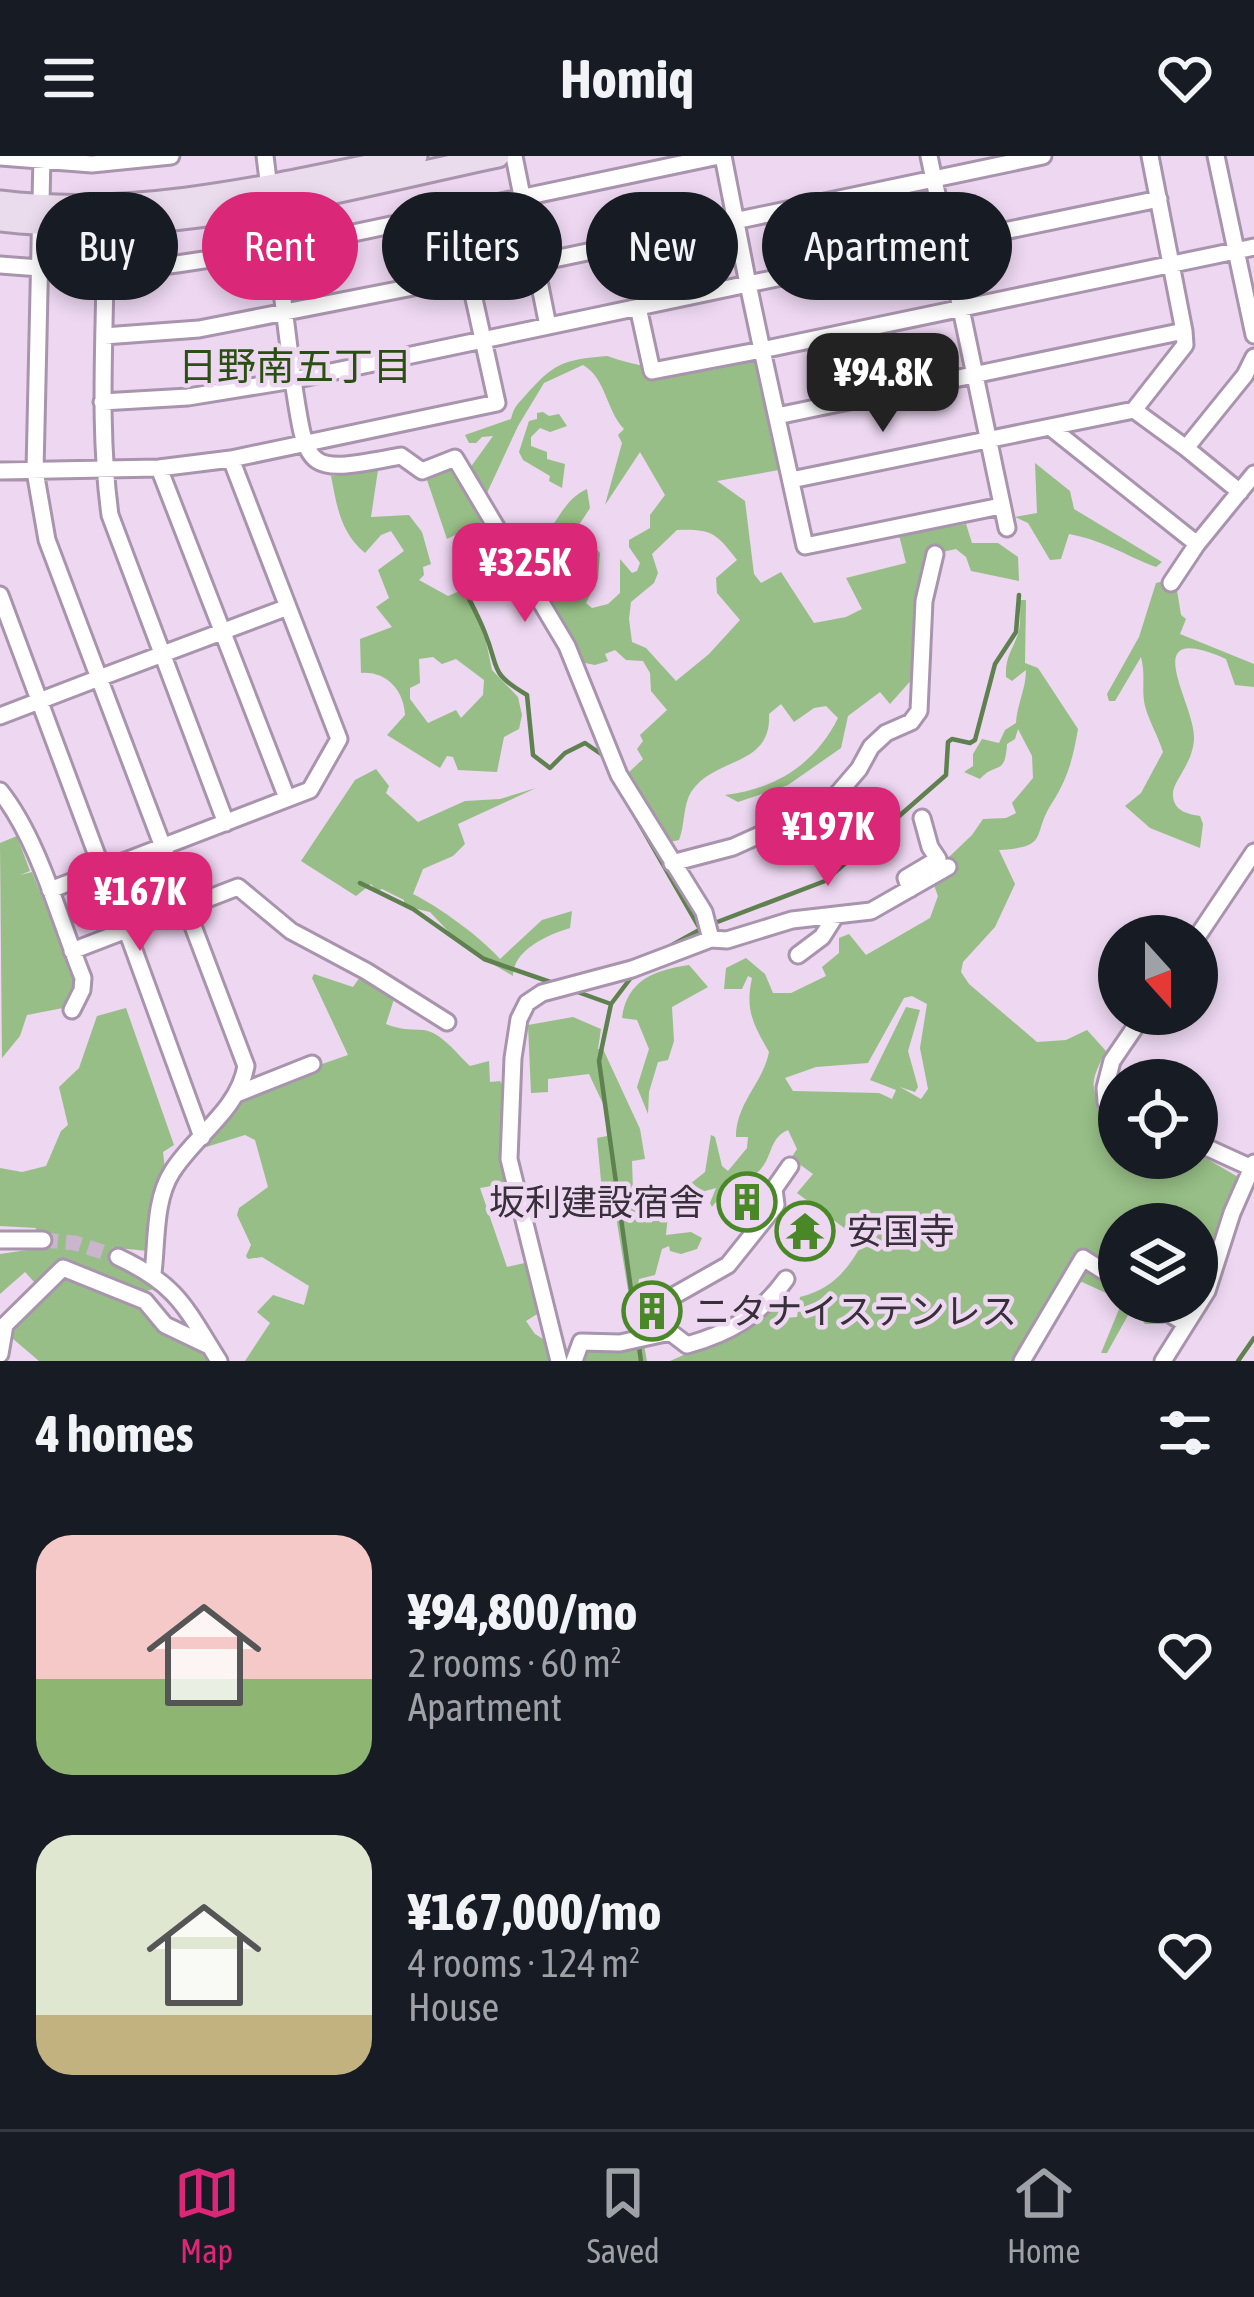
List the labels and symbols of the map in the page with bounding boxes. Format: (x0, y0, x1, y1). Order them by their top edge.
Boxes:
pin: ¥94.8K (785, 333, 981, 435)
district label: 日野南五丁目 (178, 344, 412, 388)
pin: ¥325K (441, 523, 609, 625)
pin: ¥197K (744, 787, 912, 889)
pin: ¥167K (56, 852, 224, 954)
north arrow (1098, 915, 1218, 1035)
building icon: 坂利建設宿舎 (716, 1171, 778, 1233)
place label: 坂利建設宿舎 (489, 1181, 705, 1223)
temple icon: 安国寺 (774, 1200, 836, 1262)
place label: 安国寺 (847, 1210, 955, 1252)
building icon: ニタナイステンレス (621, 1280, 683, 1342)
place label: ニタナイステンレス (694, 1290, 1017, 1332)

